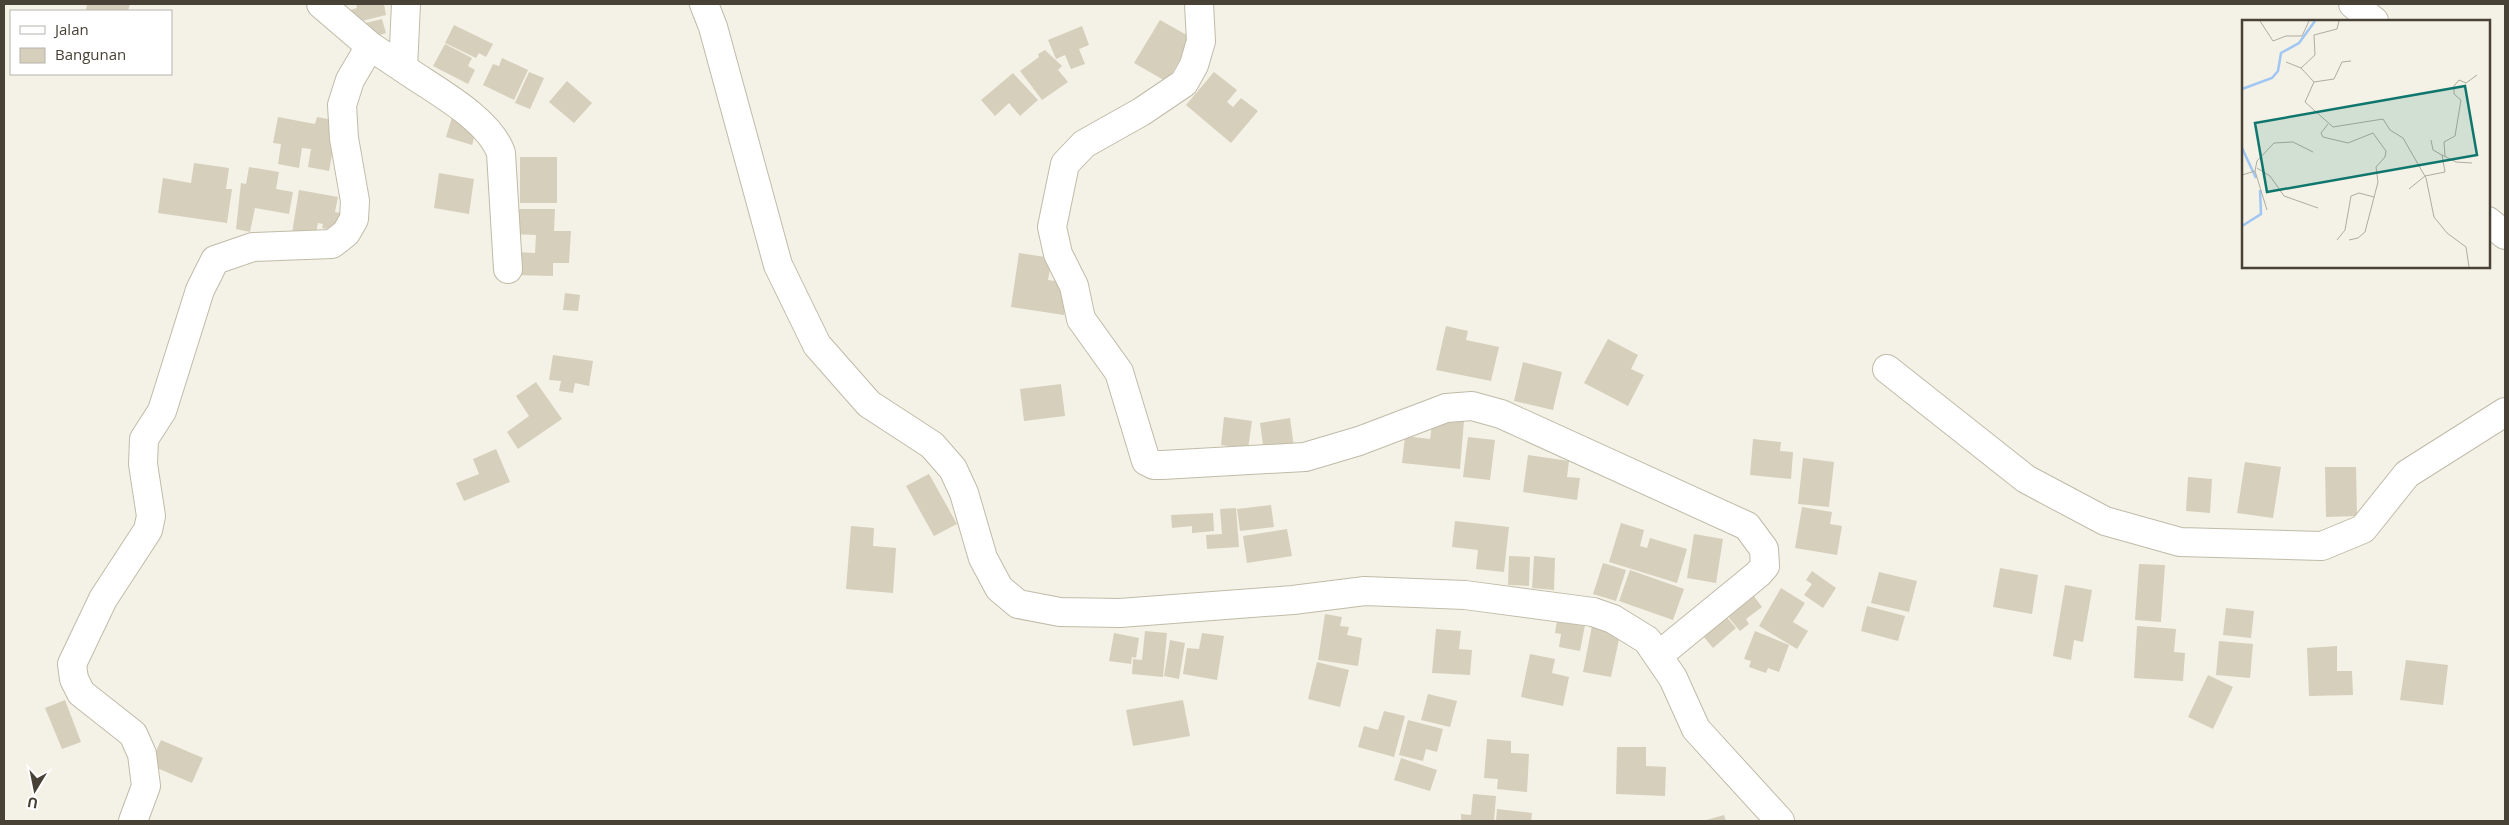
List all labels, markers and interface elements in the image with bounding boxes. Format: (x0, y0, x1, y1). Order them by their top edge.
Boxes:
legend (10, 10, 172, 75)
text: Jalan (53, 19, 89, 39)
inset map (2242, 20, 2489, 268)
text: Bangunan (55, 44, 126, 64)
north arrow (10, 765, 60, 815)
text: U (26, 793, 40, 814)

